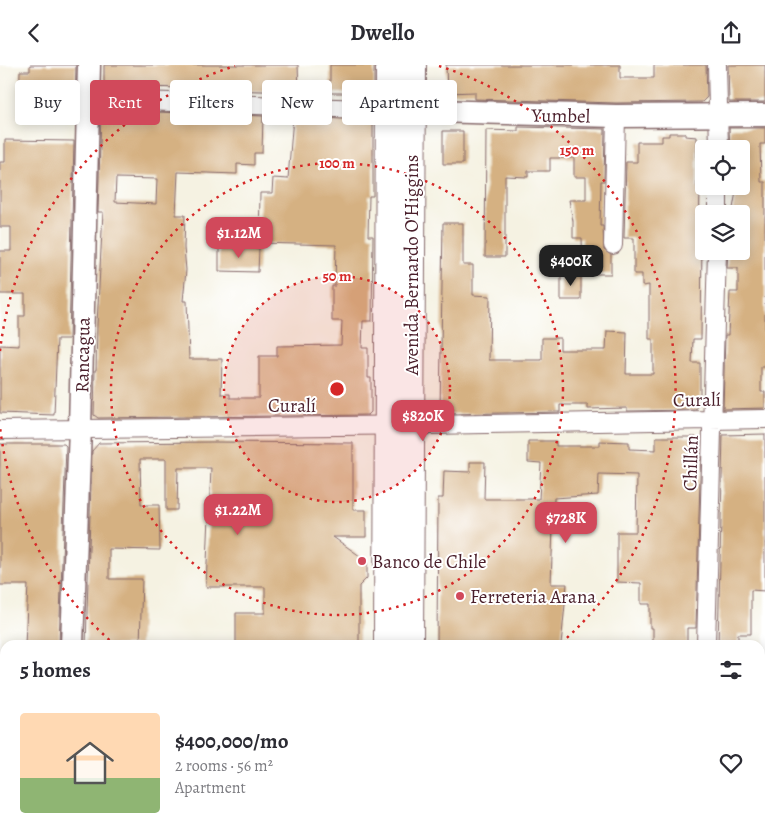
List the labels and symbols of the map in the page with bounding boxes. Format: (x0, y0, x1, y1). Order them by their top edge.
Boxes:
street label: Yumbel (530, 102, 591, 130)
text: 150 m (560, 140, 595, 160)
text: 100 m (319, 153, 355, 173)
street label: Avenida Bernardo O'Higgins (399, 155, 425, 376)
pin: $1.12M (198, 217, 280, 259)
pin: $400K (536, 245, 606, 287)
text: 50 m (322, 266, 352, 286)
street label: Rancagua (69, 317, 97, 393)
centre of rings (328, 380, 346, 398)
street label: Curalí (673, 387, 721, 413)
street label: Curalí (268, 393, 316, 419)
pin: $820K (388, 399, 458, 442)
street label: Chillán (677, 435, 705, 491)
pin: $1.22M (197, 493, 279, 536)
pin: $728K (531, 501, 601, 544)
place label: Banco de Chile (372, 549, 487, 575)
marker: Banco de Chile (356, 555, 368, 567)
place label: Ferreteria Arana (470, 584, 596, 610)
marker: Ferreteria Arana (454, 590, 466, 602)

